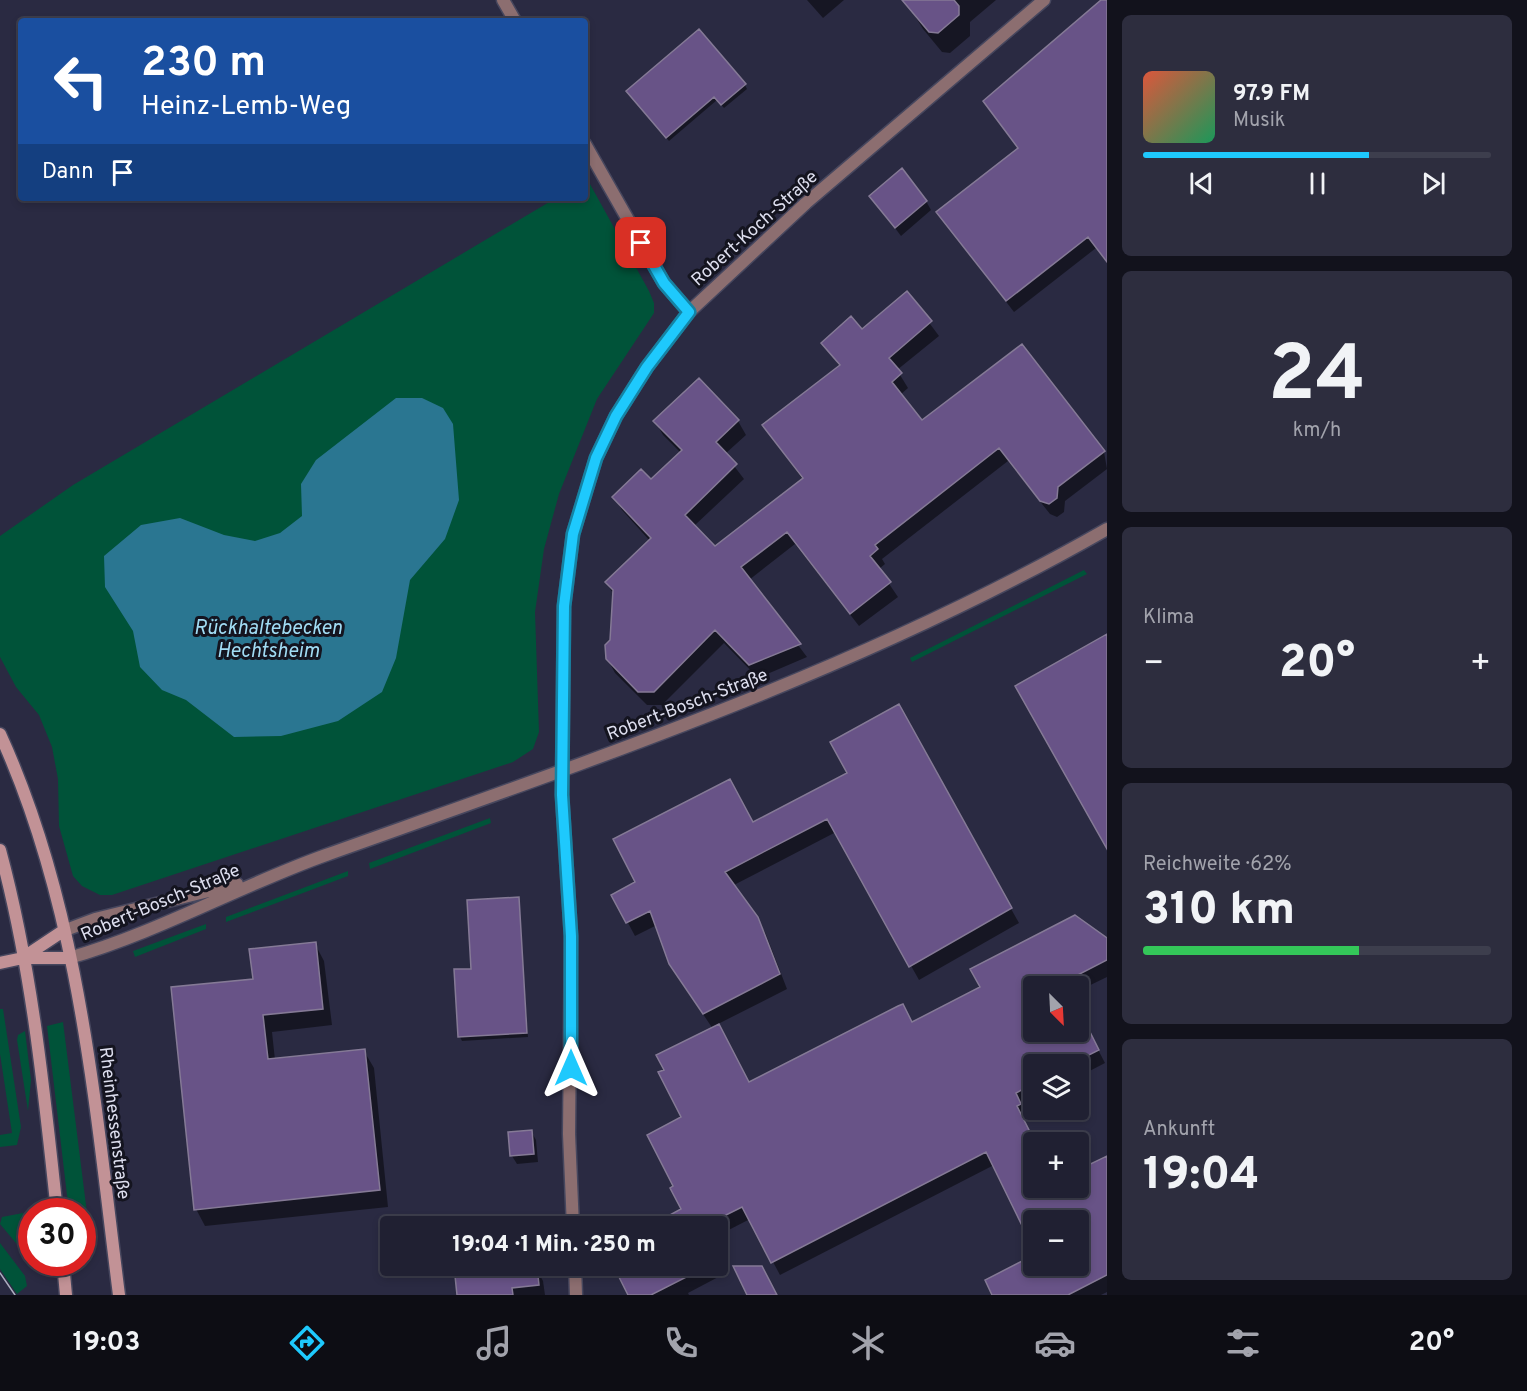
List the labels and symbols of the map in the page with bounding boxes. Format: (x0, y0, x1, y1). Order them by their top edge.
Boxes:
street label: Robert-Koch-Straße (687, 166, 823, 292)
pin (615, 217, 666, 268)
water label: Rückhaltebecken Hechtsheim (194, 616, 342, 665)
street label: Robert-Bosch-Straße (604, 664, 771, 747)
street label: Robert-Bosch-Straße (78, 859, 244, 947)
north arrow (1023, 976, 1089, 1042)
position arrow (539, 1036, 603, 1100)
street label: Rheinhessenstraße (93, 1046, 134, 1201)
speed limit sign: 30 (18, 1198, 96, 1276)

